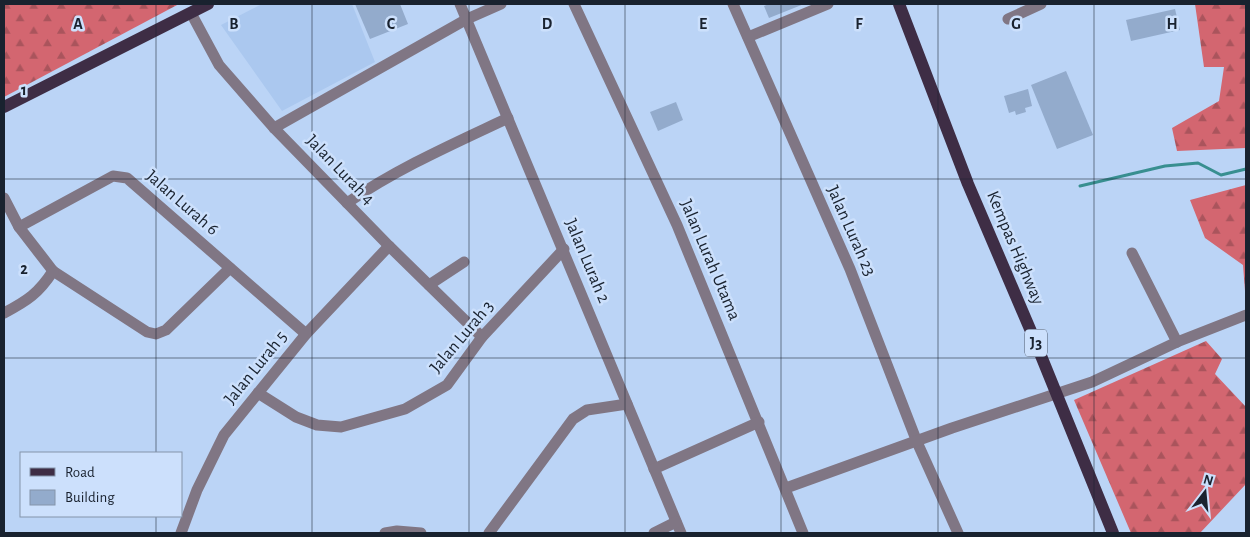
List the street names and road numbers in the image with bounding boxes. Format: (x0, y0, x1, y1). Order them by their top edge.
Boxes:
street label: Jalan Lurah 4 (302, 131, 378, 209)
street label: Jalan Lurah 6 (142, 167, 222, 239)
street label: Jalan Lurah 23 (823, 183, 879, 279)
street label: Kempas Highway (983, 189, 1047, 308)
street label: Jalan Lurah Utama (677, 197, 743, 323)
street label: Jalan Lurah 2 (561, 216, 613, 306)
street label: Jalan Lurah 3 (427, 297, 497, 377)
street label: Jalan Lurah 5 (221, 328, 291, 408)
road number: J3 (1025, 329, 1047, 356)

